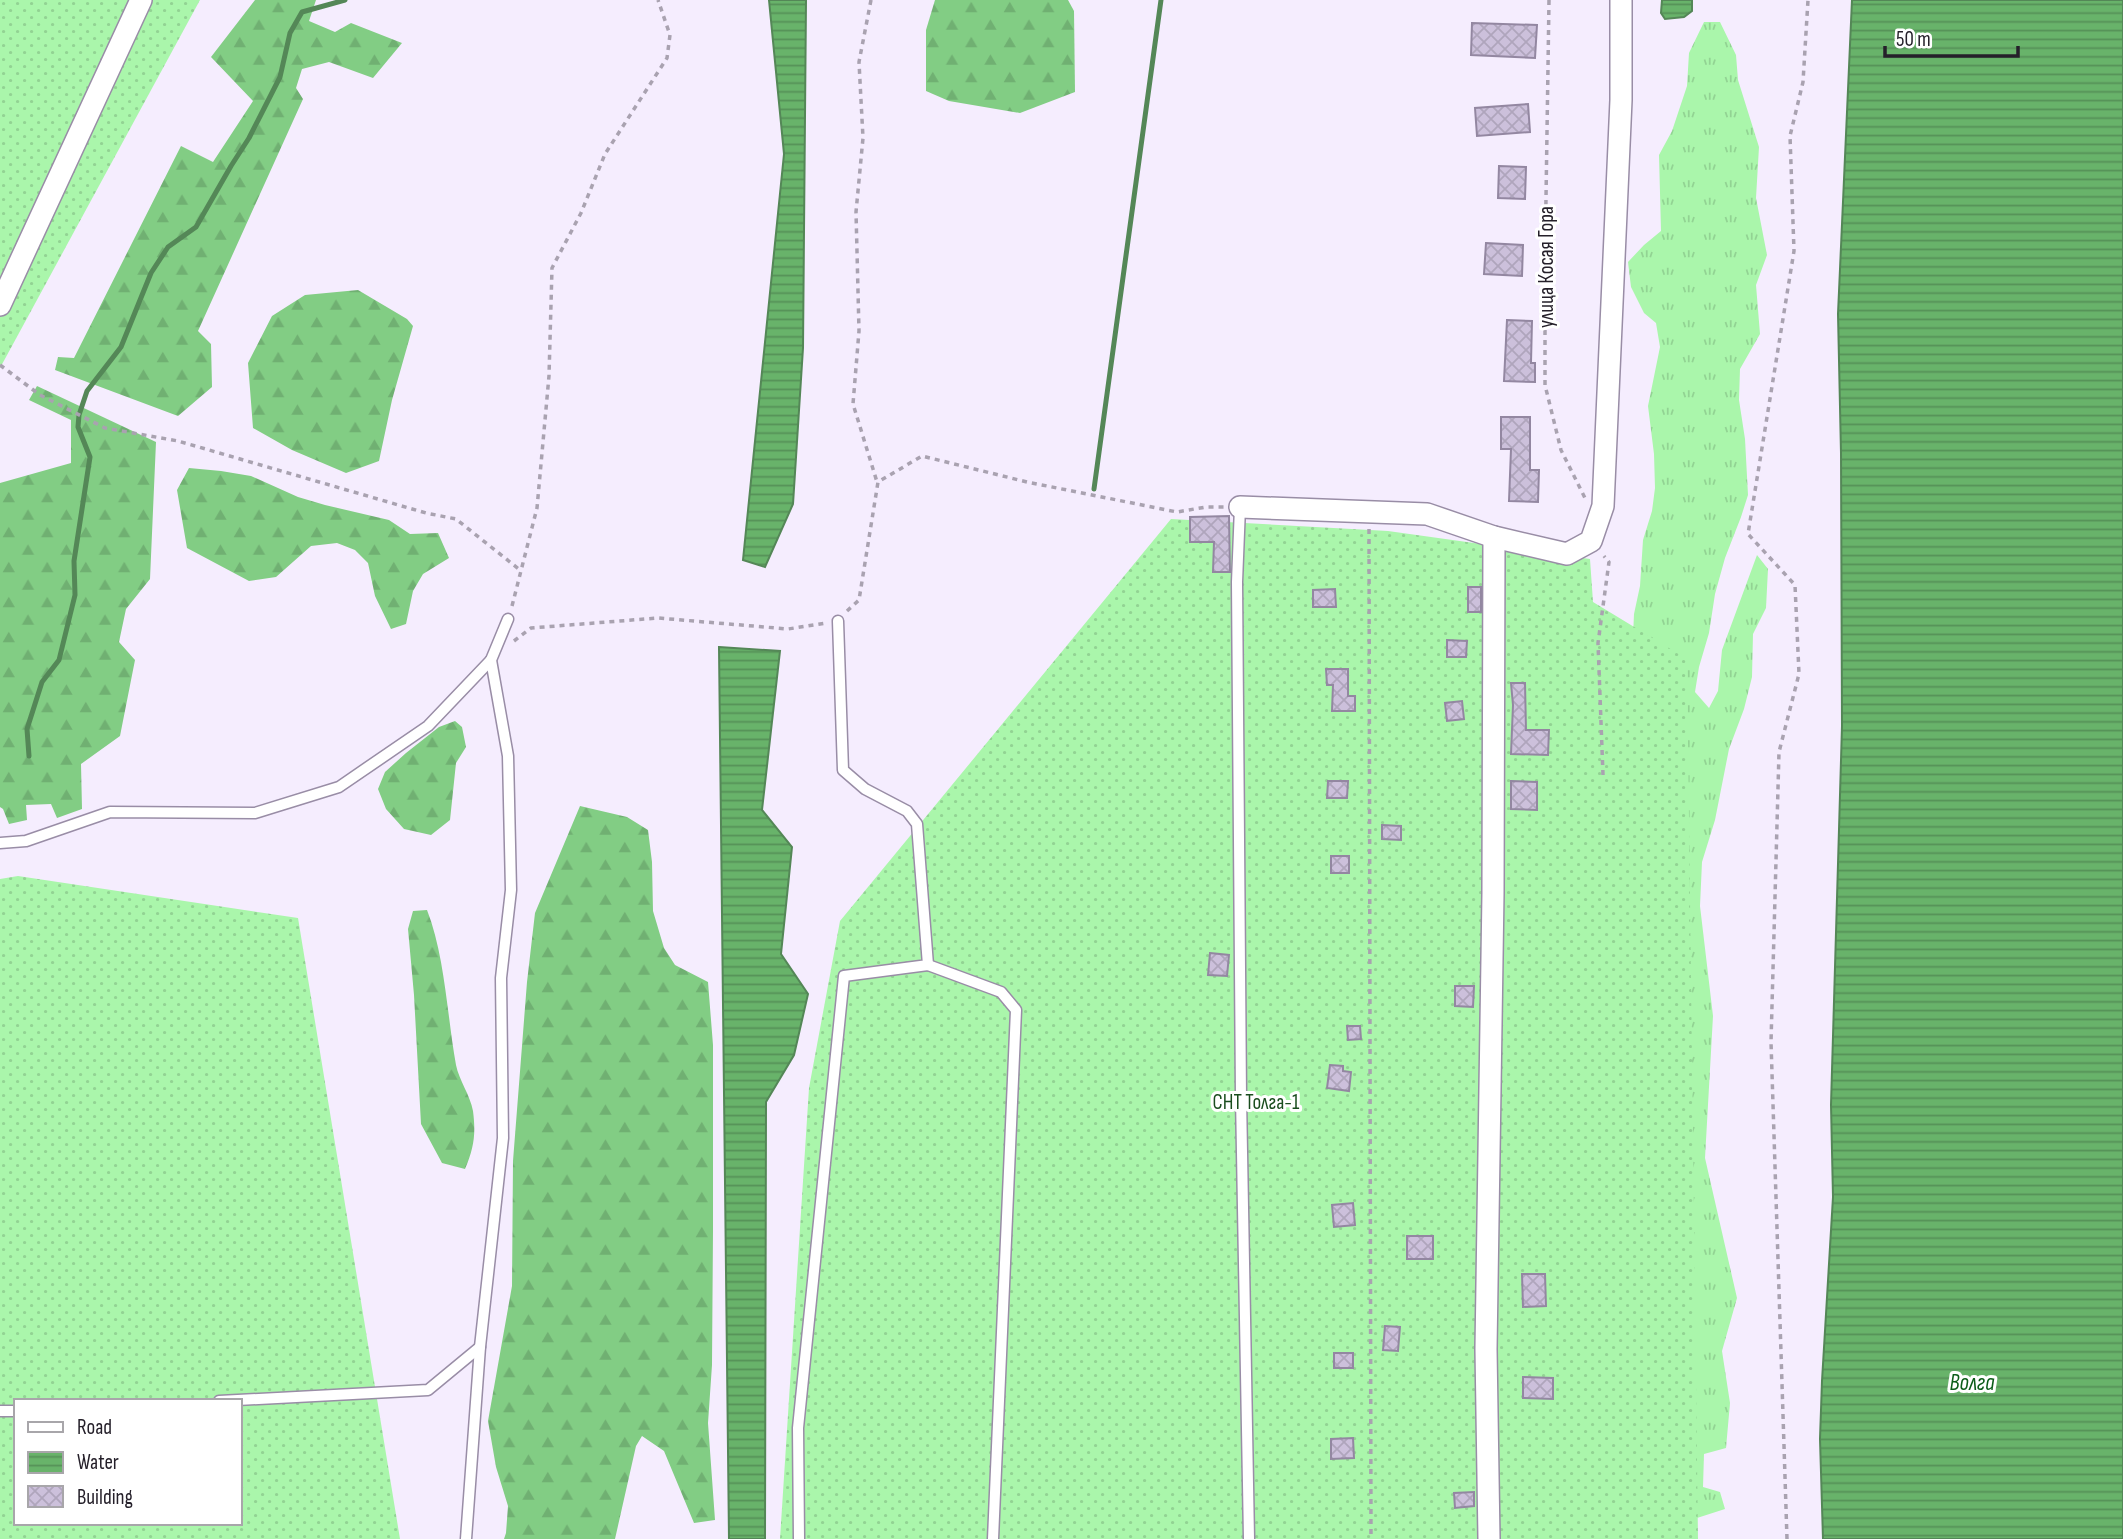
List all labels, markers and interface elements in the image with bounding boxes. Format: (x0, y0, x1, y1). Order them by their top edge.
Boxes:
scale bar (1885, 14, 2018, 58)
text: 50 m (1896, 27, 1931, 52)
street label: улица Косая Гора (1534, 206, 1559, 328)
park label: СНТ Толга-1 (1213, 1090, 1300, 1115)
water label: Волга (1950, 1369, 1995, 1397)
legend (14, 1399, 242, 1525)
text: Road (77, 1415, 112, 1440)
text: Water (77, 1450, 119, 1475)
text: Building (77, 1485, 133, 1510)

